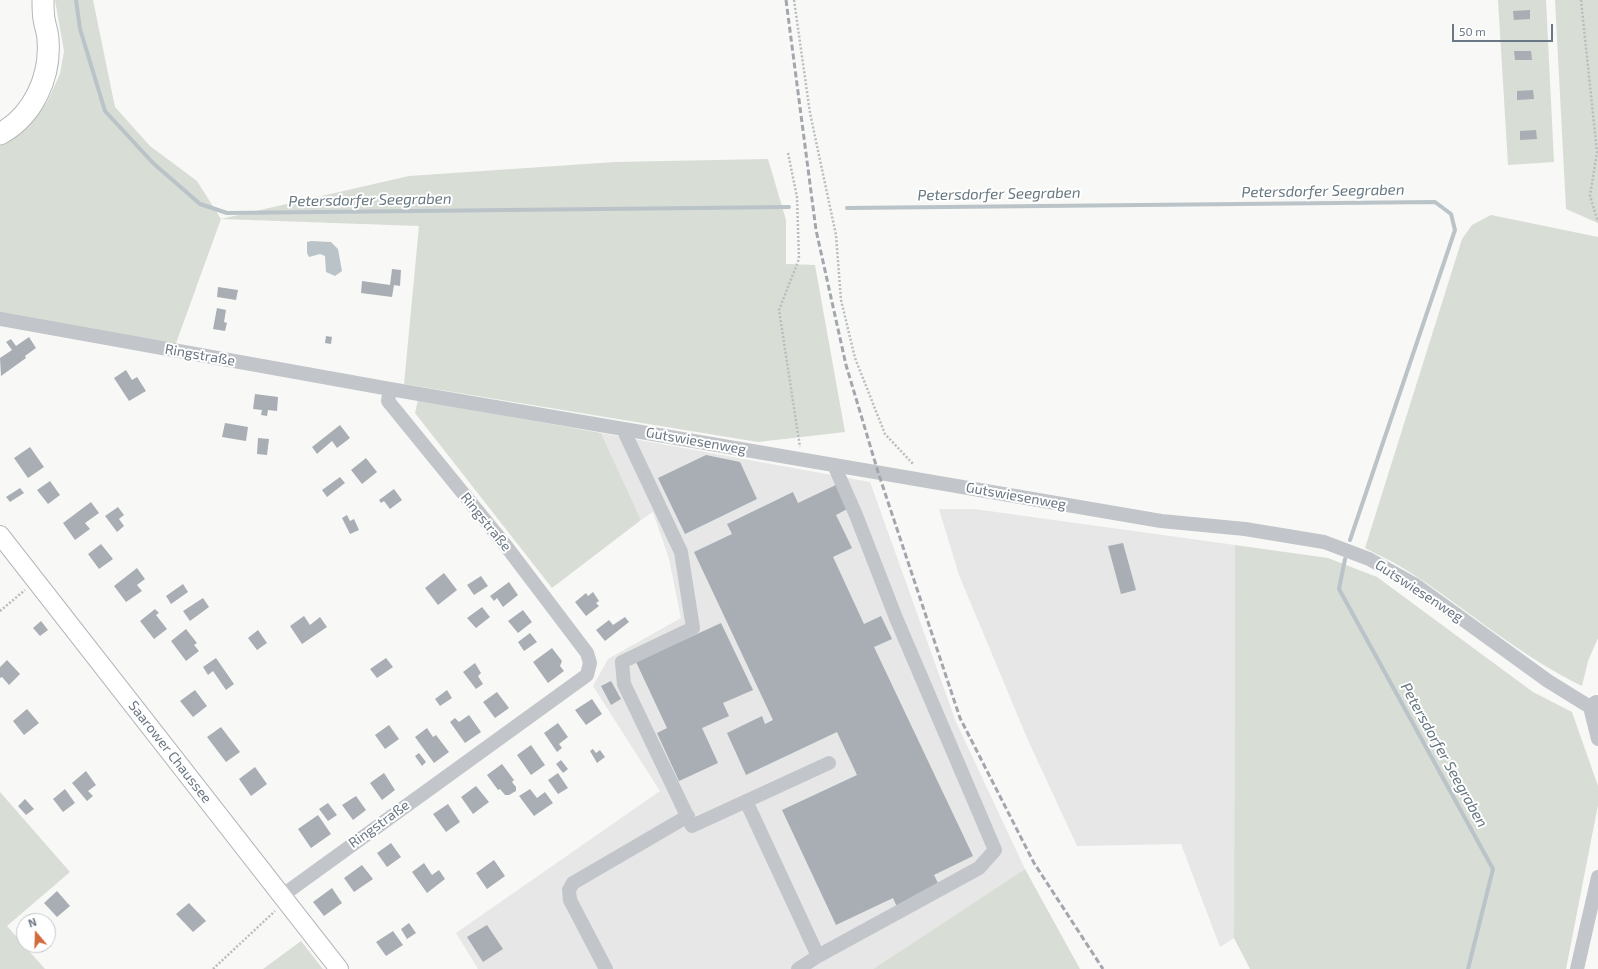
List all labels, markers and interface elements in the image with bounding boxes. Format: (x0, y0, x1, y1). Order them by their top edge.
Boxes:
scale bar (1454, 16, 1555, 42)
text: 50 m (1459, 24, 1486, 38)
water label: Petersdorfer Seegraben (1241, 181, 1405, 201)
water label: Petersdorfer Seegraben (917, 184, 1081, 204)
water label: Petersdorfer Seegraben (288, 190, 452, 210)
street label: Ringstraße (164, 341, 236, 369)
street label: Gutswiesenweg (645, 424, 747, 458)
street label: Gutswiesenweg (965, 479, 1067, 513)
street label: Ringstraße (457, 489, 515, 555)
street label: Gutswiesenweg (1372, 556, 1466, 626)
water label: Petersdorfer Seegraben (1397, 679, 1491, 831)
street label: Saarower Chaussee (125, 697, 215, 807)
street label: Ringstraße (345, 796, 413, 852)
north arrow (16, 913, 56, 953)
text: N (26, 915, 38, 930)

